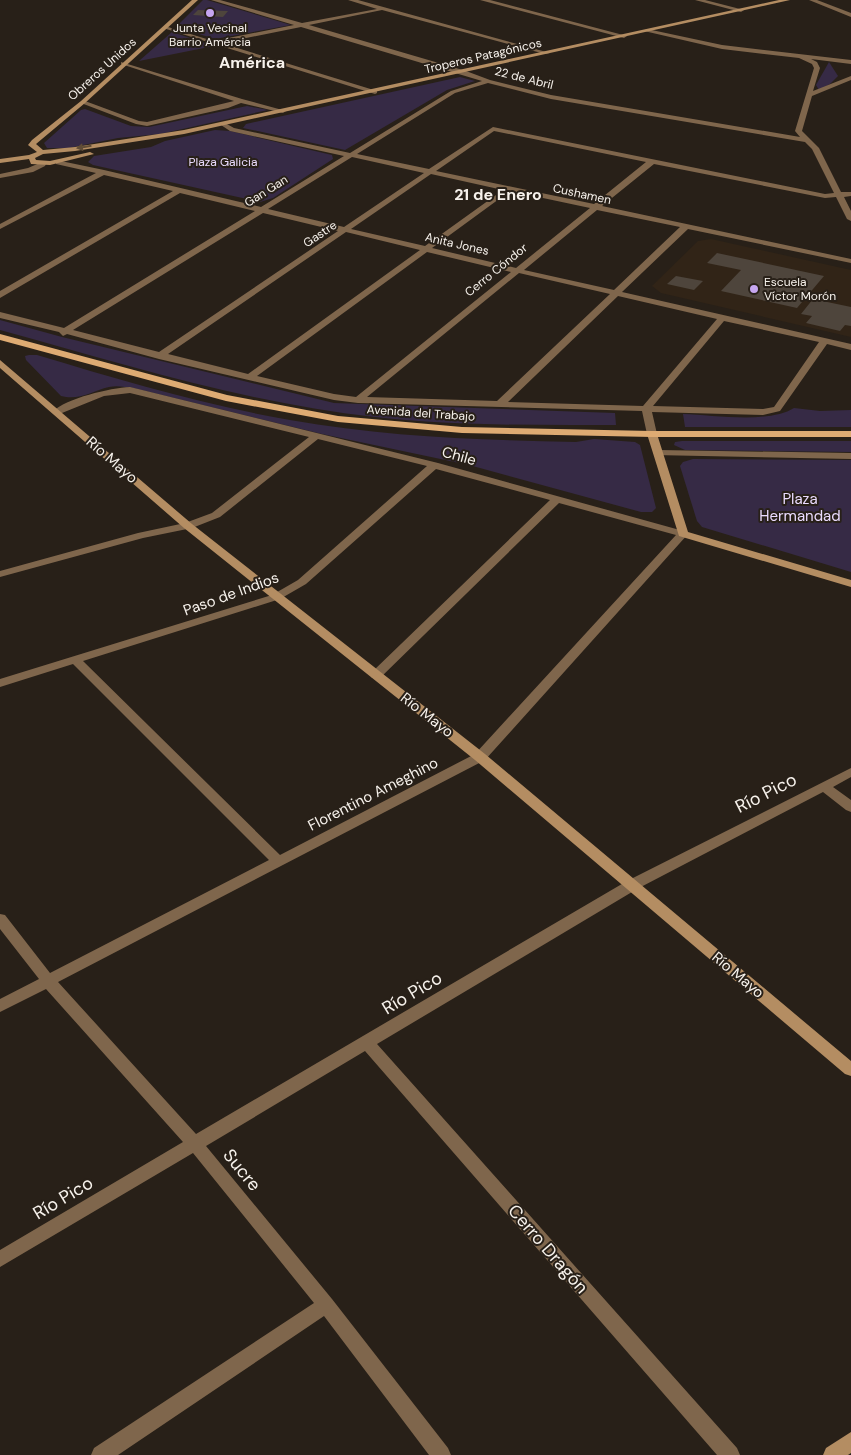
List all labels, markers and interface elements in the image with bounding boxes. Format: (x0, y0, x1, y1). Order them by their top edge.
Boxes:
marker: Junta Vecinal Barrio Amércia (204, 7, 216, 19)
place label: Junta Vecinal Barrio Amércia (169, 20, 251, 50)
street label: Obreros Unidos (64, 34, 140, 104)
street label: Troperos Patagónicos (423, 35, 543, 77)
district label: América (219, 52, 285, 73)
street label: 22 de Abril (493, 63, 555, 93)
one-way arrow (76, 144, 92, 152)
park label: Plaza Galicia (189, 154, 257, 170)
street label: Gan Gan (241, 171, 291, 211)
street label: Cushamen (551, 180, 613, 208)
district label: 21 de Enero (454, 184, 542, 205)
street label: Gastre (300, 217, 340, 251)
street label: Anita Jones (424, 229, 490, 259)
street label: Cerro Cóndor (461, 239, 531, 300)
place label: Escuela Víctor Morón (764, 274, 836, 304)
marker: Escuela Víctor Morón (748, 283, 760, 295)
street label: Avenida del Trabajo (366, 401, 476, 425)
street label: Río Mayo (82, 432, 142, 488)
street label: Chile (440, 442, 478, 470)
park label: Plaza Hermandad (759, 489, 841, 526)
street label: Paso de Indios (180, 567, 282, 621)
street label: Río Mayo (396, 688, 458, 742)
street label: Florentino Ameghino (305, 752, 442, 835)
street label: Río Pico (731, 767, 801, 819)
street label: Río Mayo (708, 947, 768, 1003)
street label: Río Pico (378, 966, 446, 1020)
street label: Sucre (218, 1144, 266, 1196)
street label: Río Pico (29, 1171, 97, 1225)
street label: Cerro Dragón (502, 1199, 594, 1299)

